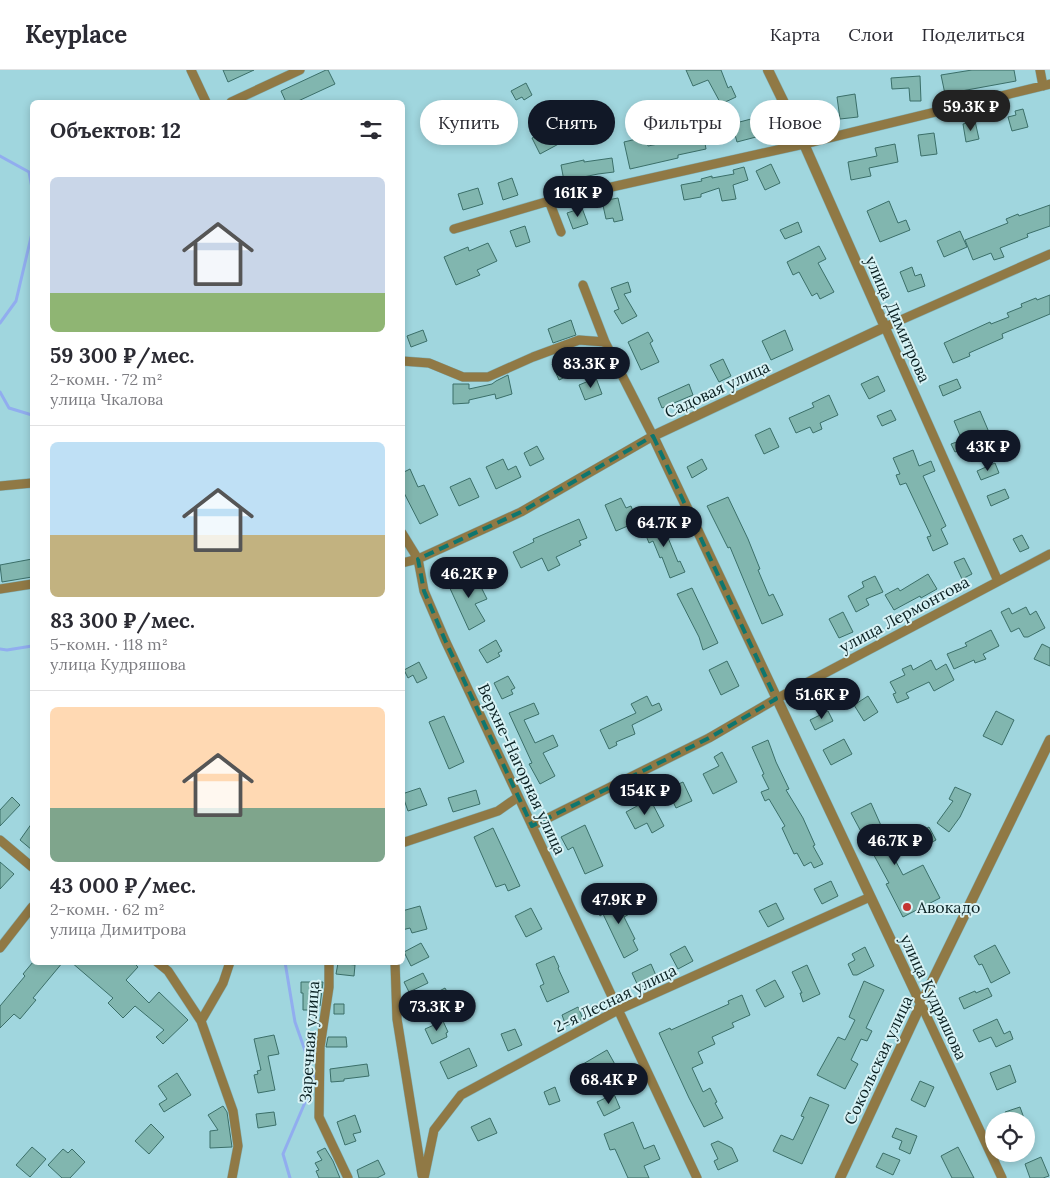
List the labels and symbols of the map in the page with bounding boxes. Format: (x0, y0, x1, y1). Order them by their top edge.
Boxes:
pin: 59.3K ₽ (925, 90, 1017, 132)
pin: 161K ₽ (537, 176, 619, 218)
street label: улица Димитрова (861, 253, 935, 385)
pin: 83.3K ₽ (545, 346, 637, 389)
street label: Садовая улица (661, 356, 773, 422)
pin: 43K ₽ (953, 430, 1023, 472)
pin: 64.7K ₽ (618, 506, 710, 548)
pin: 46.2K ₽ (423, 556, 515, 599)
street label: улица Лермонтова (836, 571, 972, 657)
pin: 51.6K ₽ (776, 678, 868, 720)
street label: Верхне-Нагорная улица (474, 680, 570, 858)
pin: 154K ₽ (604, 774, 686, 816)
pin: 46.7K ₽ (849, 824, 941, 866)
pin: 47.9K ₽ (573, 882, 665, 925)
place label: Авокадо (916, 897, 980, 917)
marker: Авокадо (901, 901, 913, 913)
street label: улица Кудряшова (896, 931, 972, 1063)
street label: 2-я Лесная улица (550, 960, 680, 1036)
street label: Заречная улица (295, 980, 323, 1104)
pin: 73.3K ₽ (391, 990, 483, 1032)
street label: Сокольская улица (839, 992, 917, 1128)
pin: 68.4K ₽ (563, 1062, 655, 1105)

